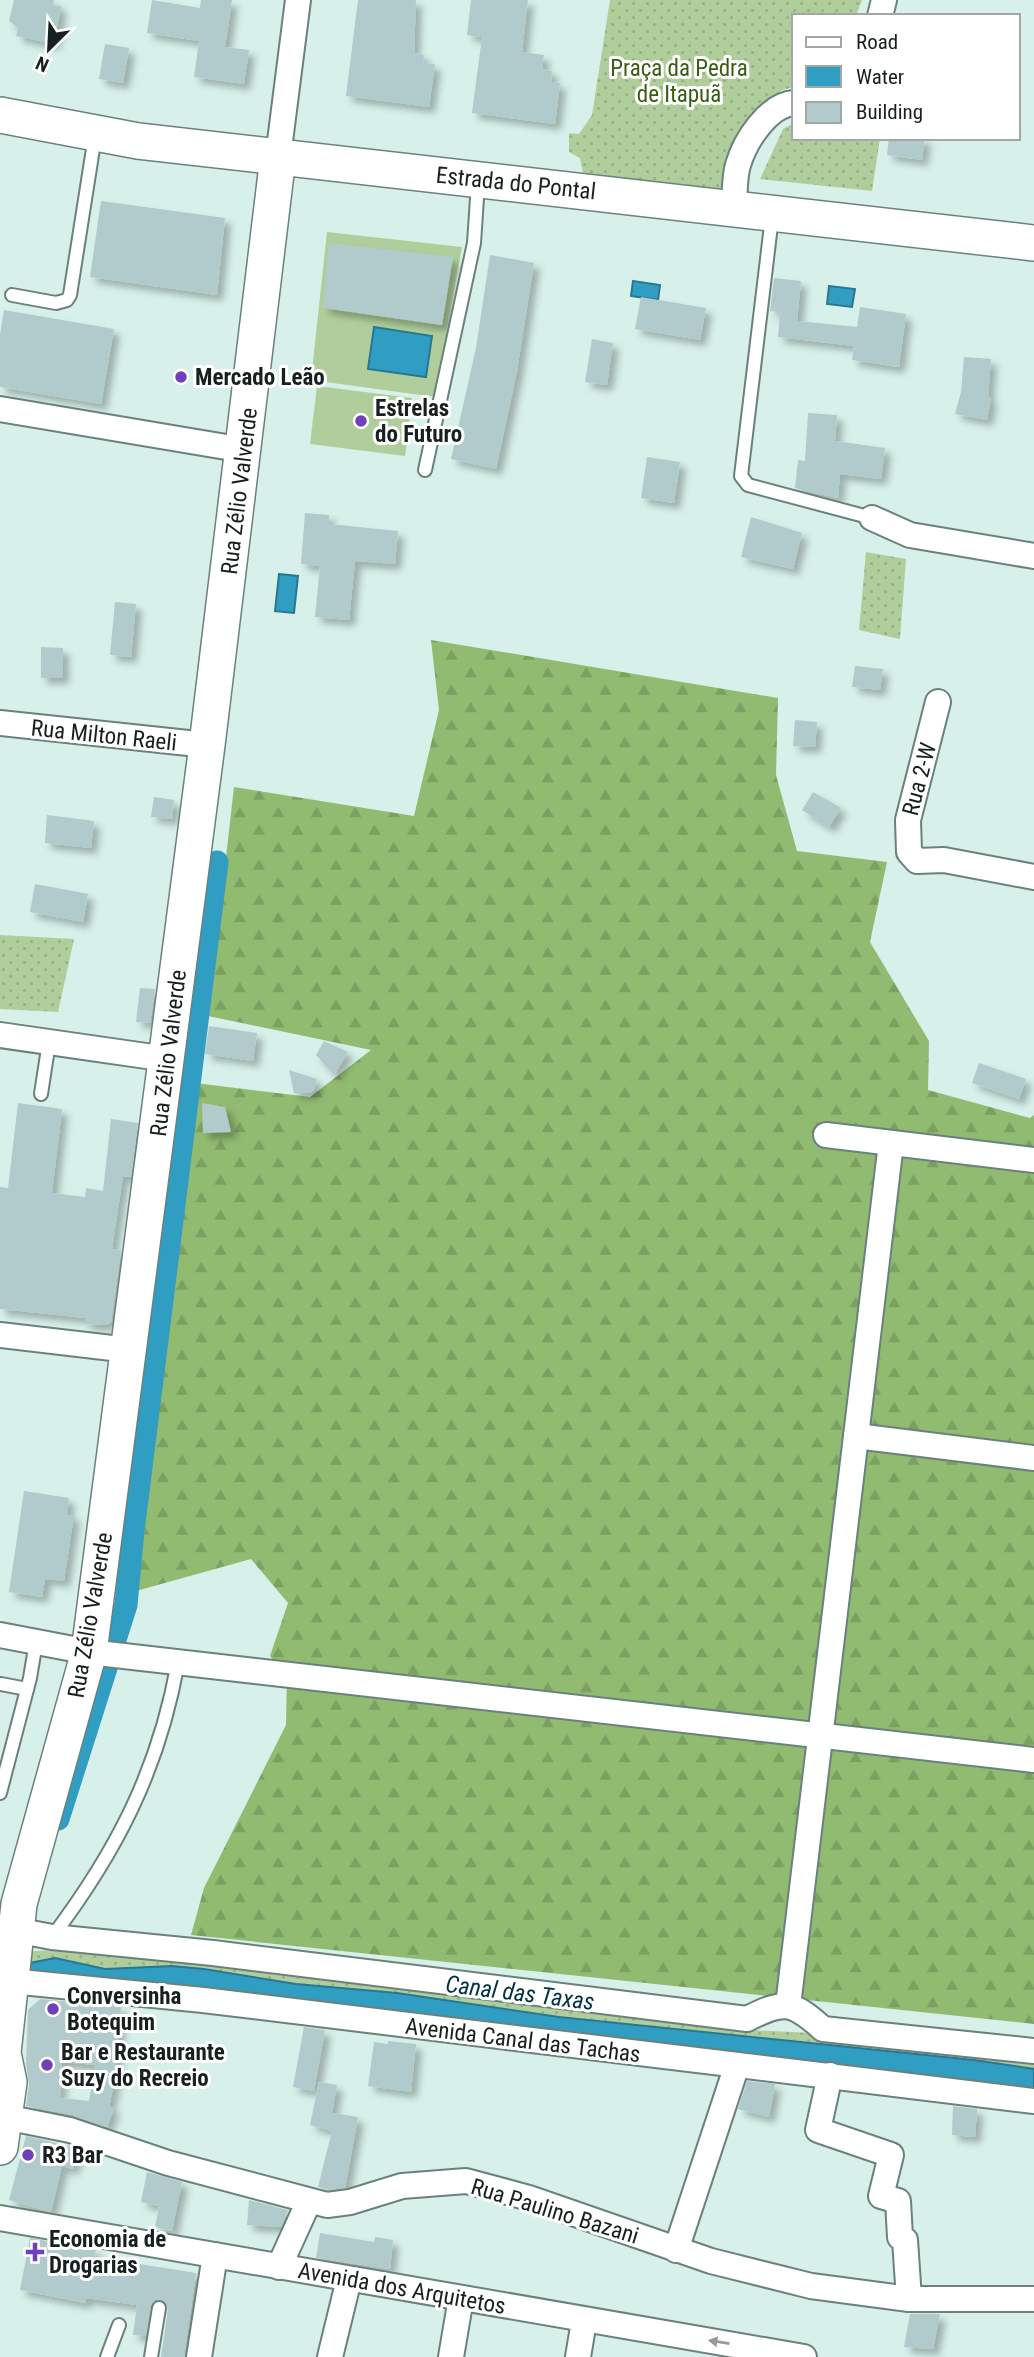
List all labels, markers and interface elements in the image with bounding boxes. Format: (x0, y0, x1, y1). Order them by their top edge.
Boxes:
north arrow (14, 14, 84, 84)
legend (792, 14, 1020, 140)
text: Road (856, 30, 898, 54)
text: N (32, 51, 52, 77)
park label: Praça da Pedra de Itapuã (610, 55, 748, 108)
text: Water (856, 65, 904, 89)
text: Building (856, 100, 923, 124)
street label: Estrada do Pontal (435, 162, 597, 205)
place label: Mercado Leão (195, 364, 325, 391)
marker: Mercado Leão (173, 369, 189, 385)
place label: Estrelas do Futuro (375, 395, 462, 448)
street label: Rua Zélio Valverde (216, 406, 263, 576)
marker: Estrelas do Futuro (353, 413, 369, 429)
street label: Rua Milton Raeli (30, 714, 178, 757)
street label: Rua 2-W (897, 740, 942, 818)
street label: Rua Zélio Valverde (145, 968, 192, 1138)
street label: Rua Zélio Valverde (63, 1530, 118, 1700)
water label: Canal das Taxas (444, 1970, 596, 2016)
place label: Conversinha Botequim (67, 1983, 182, 2036)
marker: Conversinha Botequim (45, 2001, 61, 2017)
street label: Avenida Canal das Tachas (404, 2013, 642, 2068)
place label: Bar e Restaurante Suzy do Recreio (61, 2039, 225, 2092)
marker: Bar e Restaurante Suzy do Recreio (39, 2057, 55, 2073)
place label: R3 Bar (42, 2142, 103, 2169)
marker: R3 Bar (20, 2147, 36, 2163)
street label: Rua Paulino Bazani (468, 2173, 642, 2250)
place label: Economia de Drogarias (49, 2226, 166, 2279)
marker: Economia de Drogarias (27, 2244, 43, 2260)
street label: Avenida dos Arquitetos (296, 2257, 508, 2320)
one-way arrow (708, 2336, 730, 2347)

